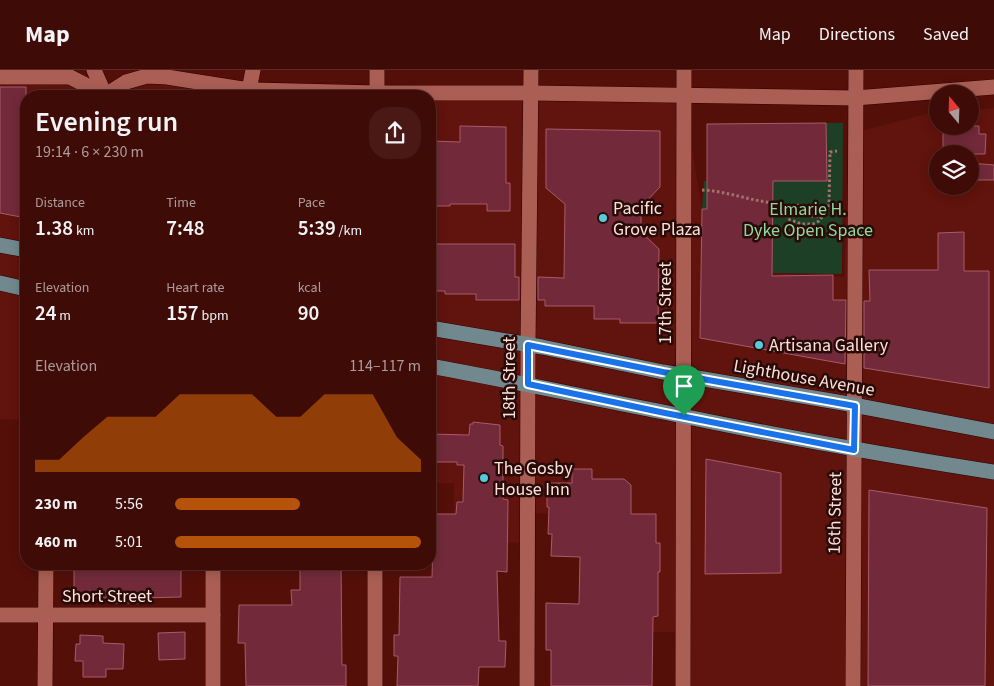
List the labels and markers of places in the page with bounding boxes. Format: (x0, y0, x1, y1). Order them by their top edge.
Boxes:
place label: Pacific Grove Plaza (613, 196, 701, 242)
marker: Pacific Grove Plaza (597, 212, 609, 224)
place label: Artisana Gallery (769, 333, 889, 358)
marker: Artisana Gallery (753, 339, 765, 351)
pin (663, 365, 705, 416)
place label: The Gosby House Inn (494, 456, 573, 502)
marker: The Gosby House Inn (478, 472, 490, 484)

